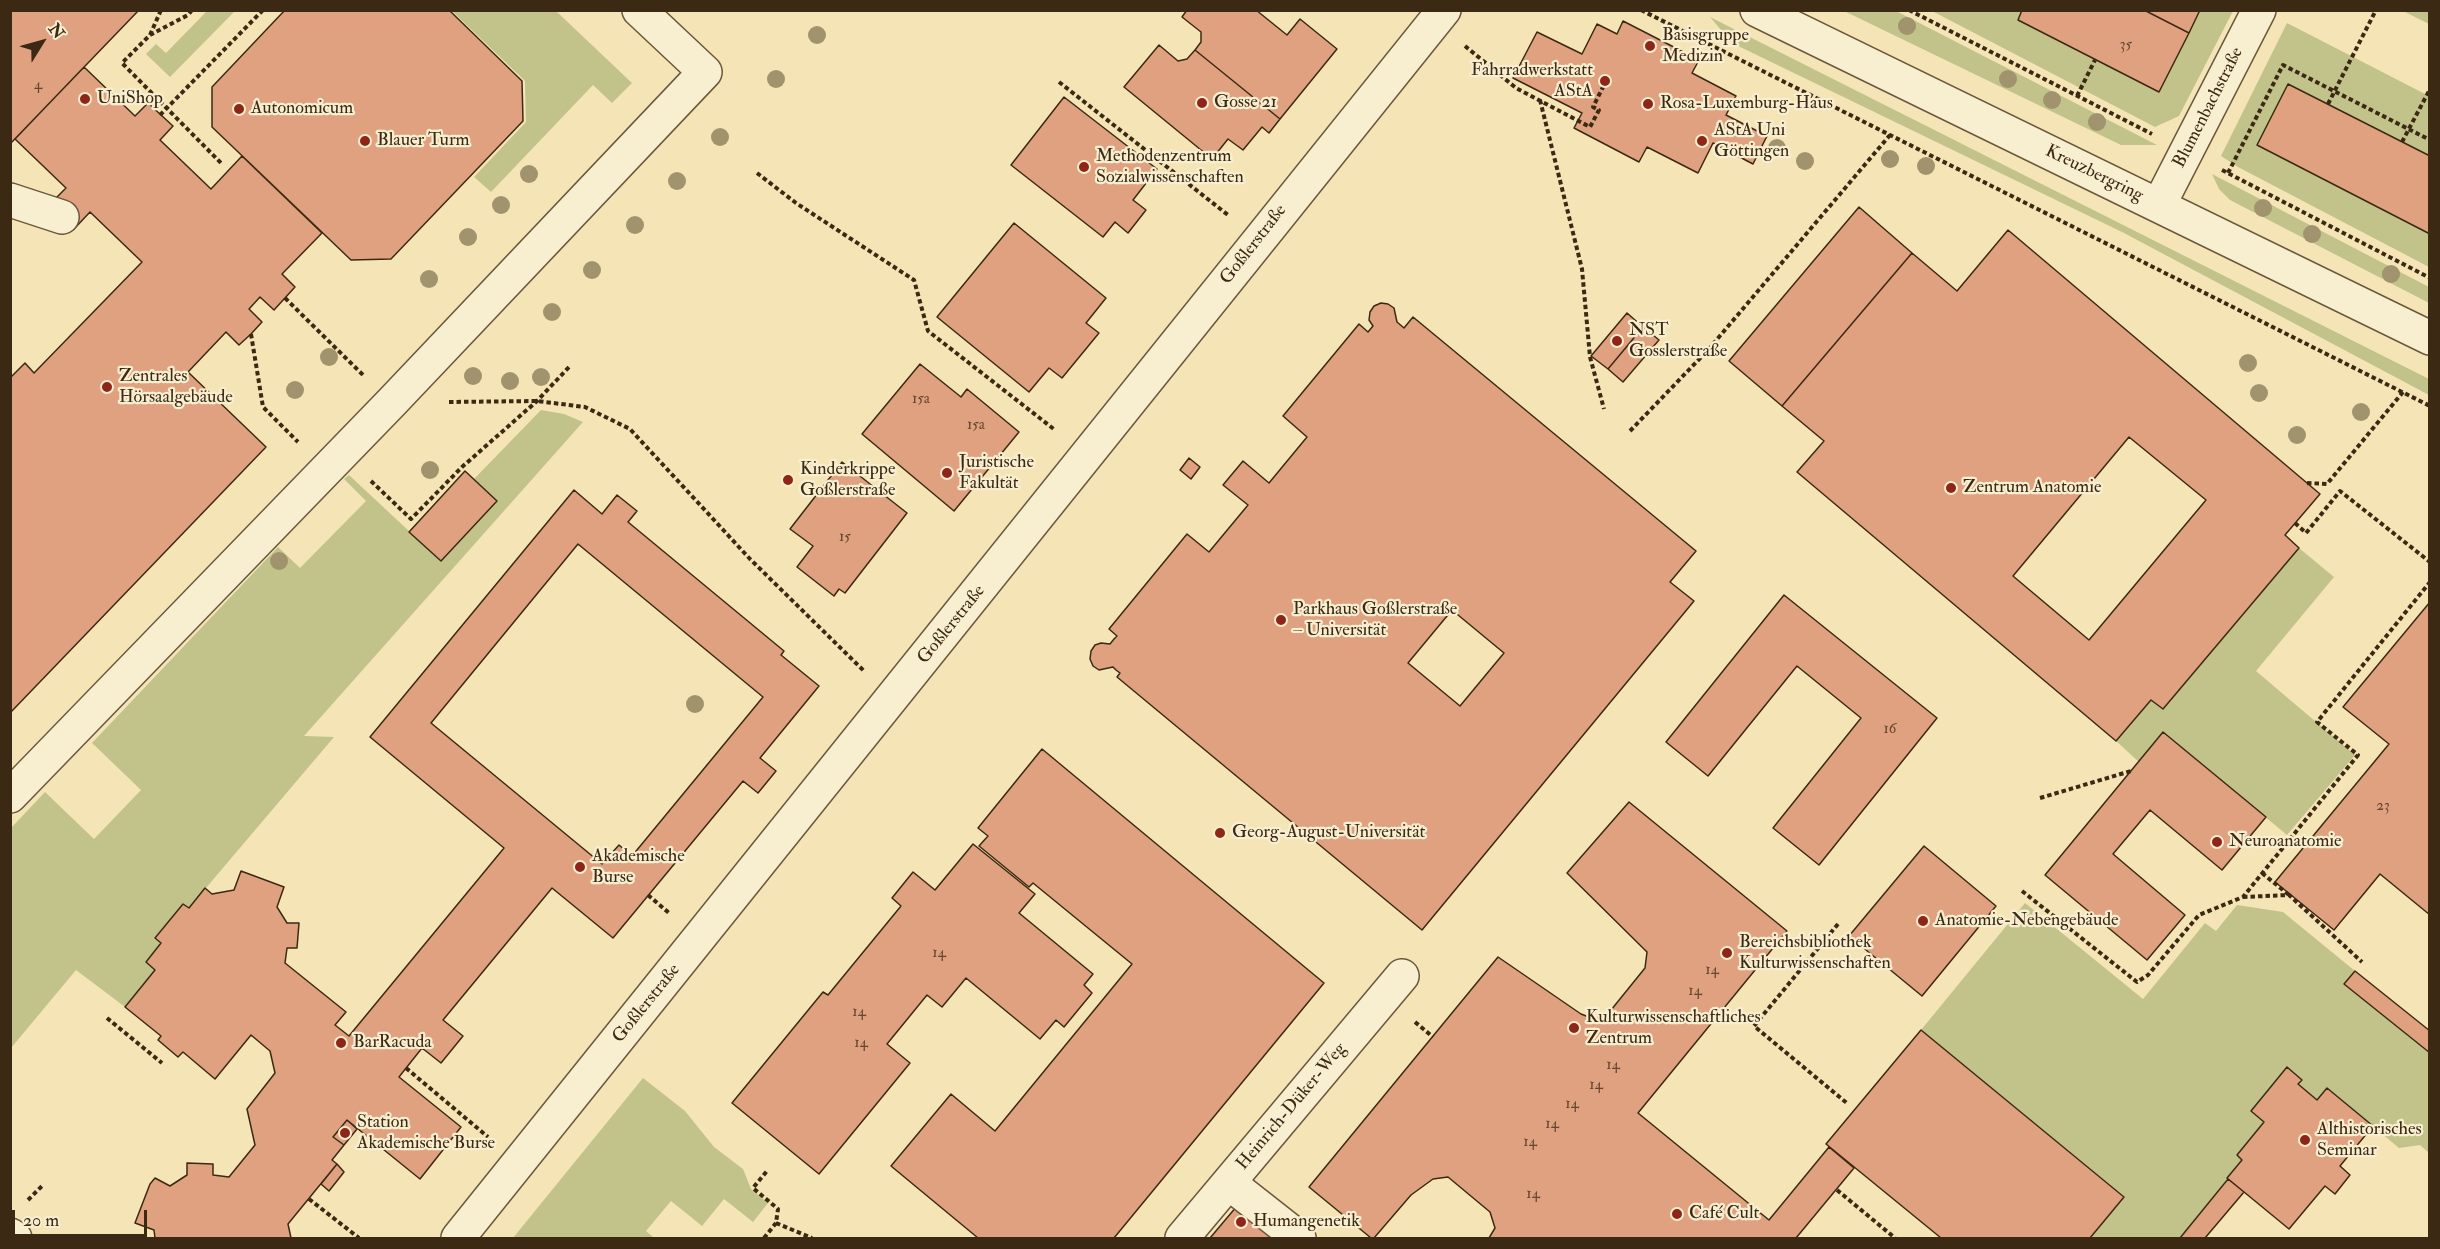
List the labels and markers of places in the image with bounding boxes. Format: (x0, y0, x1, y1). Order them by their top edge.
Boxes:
place label: Basisgruppe Medizin (1662, 25, 1749, 68)
marker: Basisgruppe Medizin (1643, 39, 1657, 53)
place label: Fahrradwerkstatt AStA (1471, 60, 1593, 103)
marker: Fahrradwerkstatt AStA (1598, 74, 1612, 88)
place label: UniShop (97, 88, 163, 110)
marker: UniShop (78, 92, 92, 106)
place label: Gosse 21 (1214, 92, 1277, 114)
place label: Rosa-Luxemburg-Haus (1660, 93, 1833, 115)
marker: Gosse 21 (1195, 96, 1209, 110)
marker: Rosa-Luxemburg-Haus (1641, 97, 1655, 111)
place label: Autonomicum (251, 98, 353, 120)
marker: Autonomicum (232, 102, 246, 116)
place label: AStA Uni Göttingen (1714, 120, 1789, 162)
place label: Blauer Turm (377, 130, 470, 152)
marker: Blauer Turm (358, 134, 372, 148)
marker: AStA Uni Göttingen (1695, 134, 1709, 148)
place label: Methodenzentrum Sozialwissenschaften (1096, 146, 1244, 188)
marker: Methodenzentrum Sozialwissenschaften (1077, 160, 1091, 174)
place label: NST Gosslerstraße (1629, 320, 1727, 362)
marker: NST Gosslerstraße (1610, 334, 1624, 348)
place label: Zentrales Hörsaalgebäude (119, 366, 233, 409)
marker: Zentrales Hörsaalgebäude (100, 380, 114, 394)
place label: Juristische Fakultät (959, 452, 1034, 494)
place label: Kinderkrippe Goßlerstraße (800, 459, 896, 502)
marker: Juristische Fakultät (940, 466, 954, 480)
marker: Kinderkrippe Goßlerstraße (781, 473, 795, 487)
place label: Zentrum Anatomie (1963, 477, 2102, 499)
marker: Zentrum Anatomie (1944, 481, 1958, 495)
place label: Parkhaus Goßlerstraße – Universität (1293, 599, 1457, 642)
marker: Parkhaus Goßlerstraße – Universität (1274, 613, 1288, 627)
place label: Georg-August-Universität (1232, 822, 1425, 844)
marker: Georg-August-Universität (1213, 826, 1227, 840)
place label: Neuroanatomie (2229, 831, 2342, 853)
marker: Neuroanatomie (2210, 835, 2224, 849)
place label: Akademische Burse (592, 846, 685, 888)
marker: Akademische Burse (573, 860, 587, 874)
place label: Anatomie-Nebengebäude (1935, 910, 2119, 932)
marker: Anatomie-Nebengebäude (1916, 914, 1930, 928)
place label: Bereichsbibliothek Kulturwissenschaften (1739, 932, 1891, 974)
marker: Bereichsbibliothek Kulturwissenschaften (1720, 946, 1734, 960)
place label: Kulturwissenschaftliches Zentrum (1586, 1007, 1761, 1050)
marker: Kulturwissenschaftliches Zentrum (1567, 1021, 1581, 1035)
place label: BarRacuda (353, 1032, 432, 1054)
marker: BarRacuda (334, 1036, 348, 1050)
place label: Station Akademische Burse (357, 1112, 495, 1154)
place label: Althistorisches Seminar (2317, 1119, 2422, 1162)
marker: Station Akademische Burse (338, 1126, 352, 1140)
marker: Althistorisches Seminar (2298, 1133, 2312, 1147)
place label: Café Cult (1689, 1203, 1759, 1225)
marker: Café Cult (1670, 1207, 1684, 1221)
place label: Humangenetik (1253, 1211, 1360, 1233)
marker: Humangenetik (1234, 1215, 1248, 1229)

